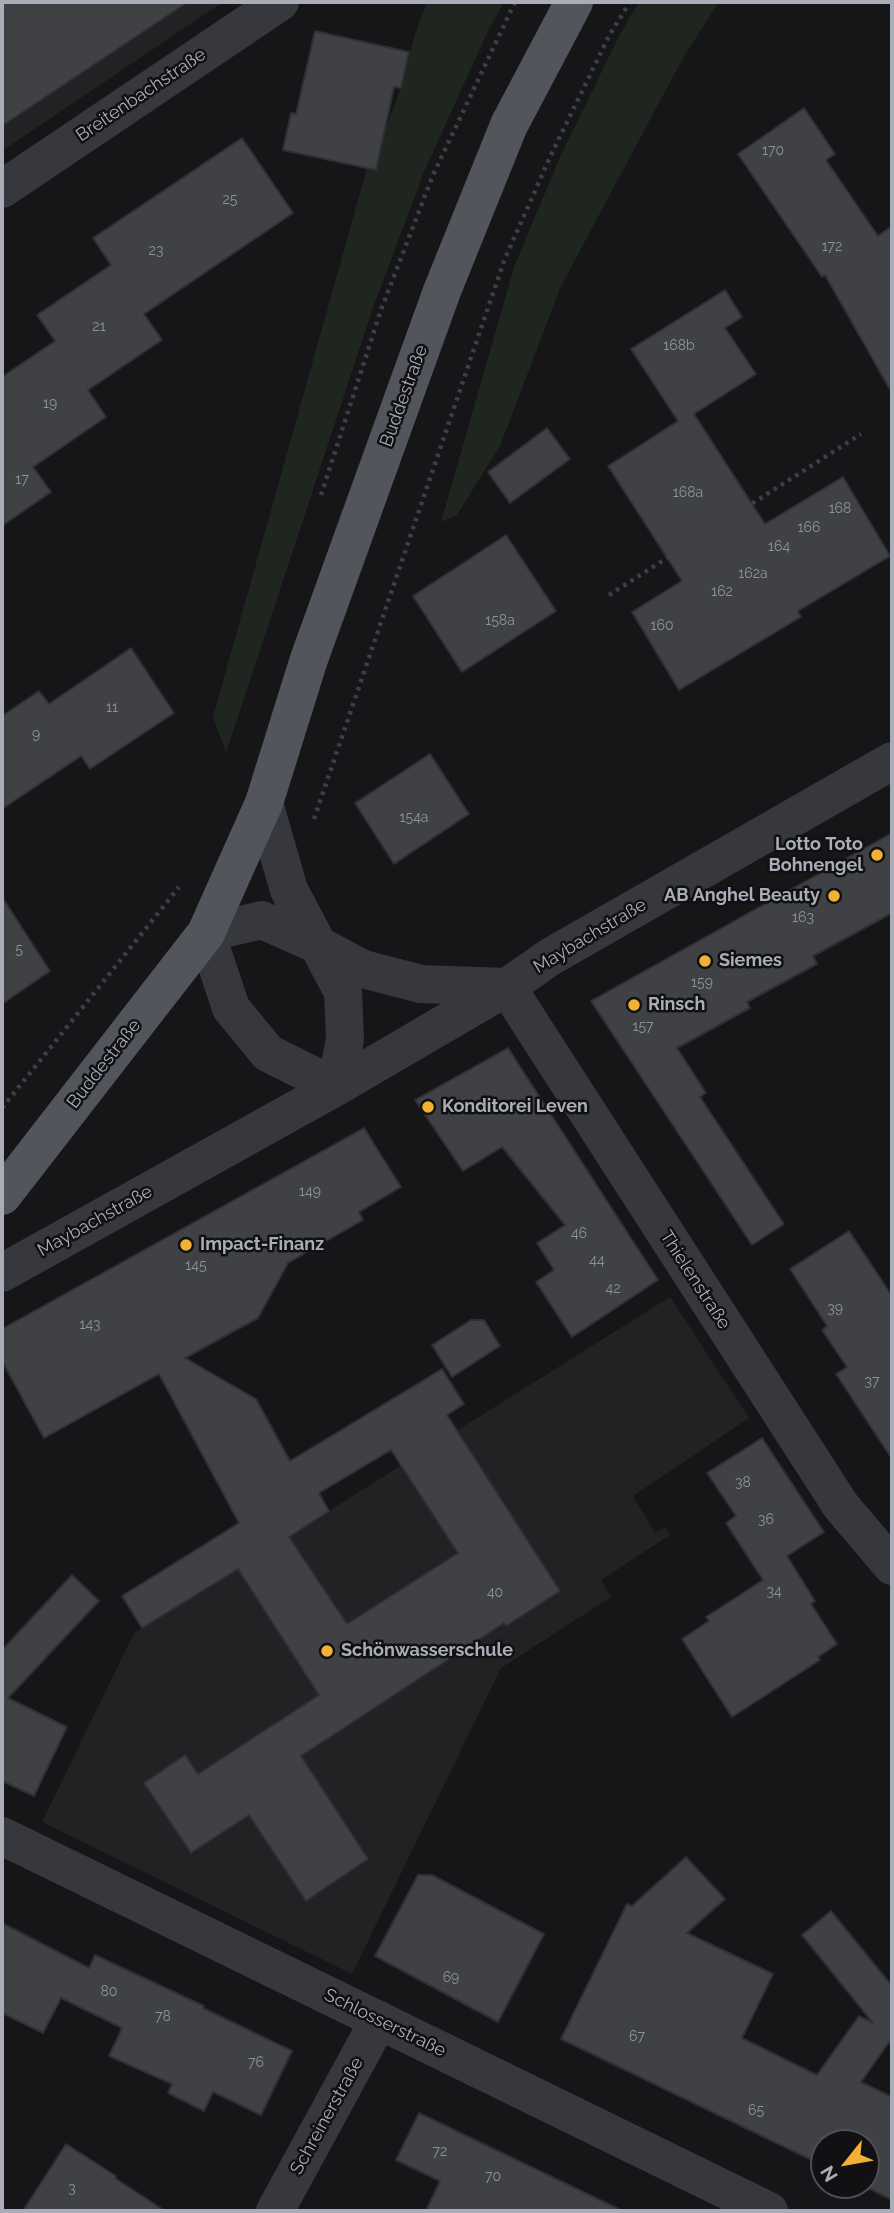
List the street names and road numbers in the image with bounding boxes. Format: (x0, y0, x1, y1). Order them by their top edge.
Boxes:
street label: Breitenbachstraße (72, 44, 210, 146)
street label: Buddestraße (376, 342, 432, 450)
street label: Maybachstraße (530, 894, 650, 978)
street label: Buddestraße (63, 1015, 145, 1113)
street label: Maybachstraße (34, 1181, 156, 1261)
street label: Thielenstraße (655, 1227, 735, 1333)
street label: Schlosserstraße (321, 1984, 449, 2062)
street label: Schreinerstraße (286, 2054, 368, 2178)

